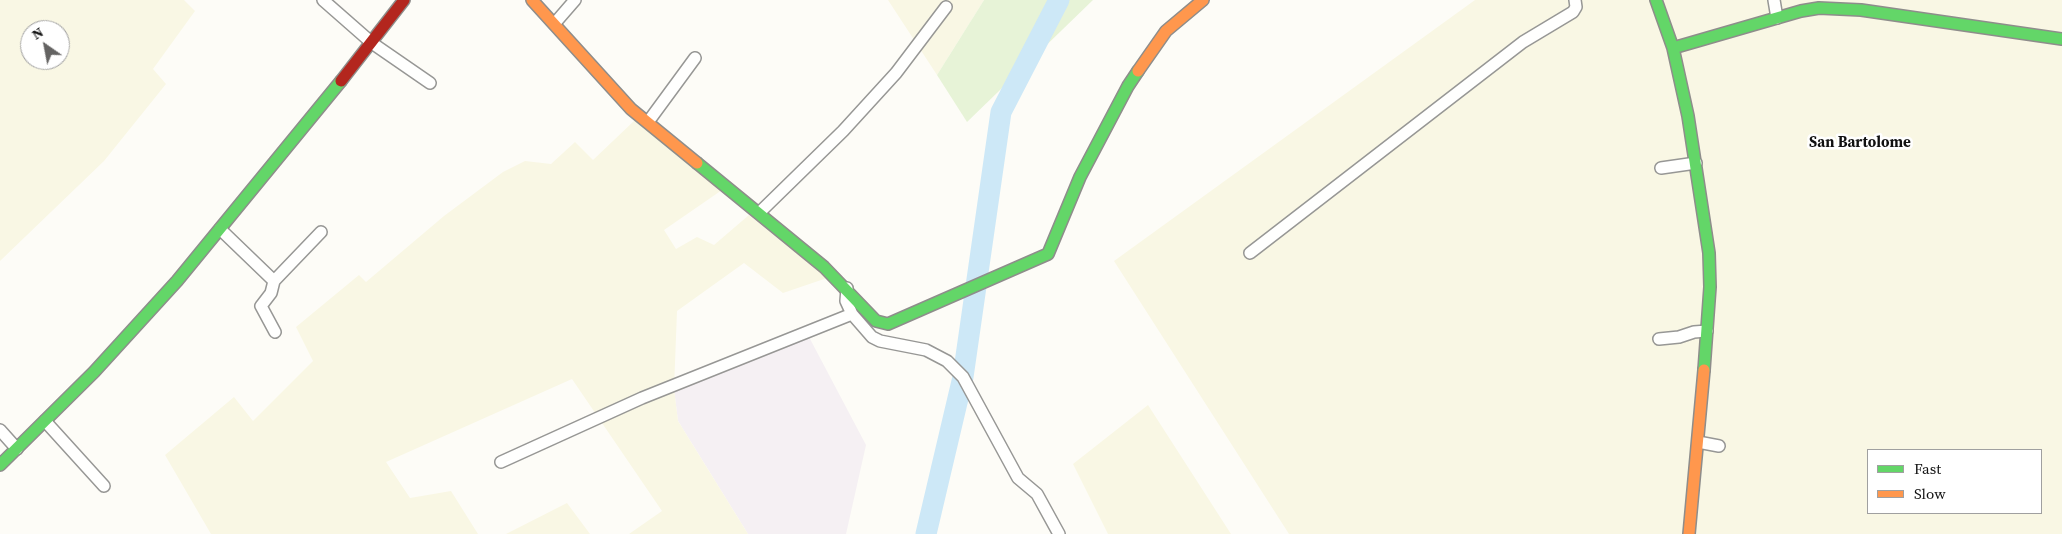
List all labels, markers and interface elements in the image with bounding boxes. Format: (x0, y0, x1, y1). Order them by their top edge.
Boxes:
north arrow (20, 20, 70, 70)
text: N (28, 22, 47, 44)
district label: San Bartolome (1809, 134, 1911, 152)
legend (1867, 449, 2042, 514)
text: Fast (1914, 458, 1941, 479)
text: Slow (1914, 483, 1946, 504)

